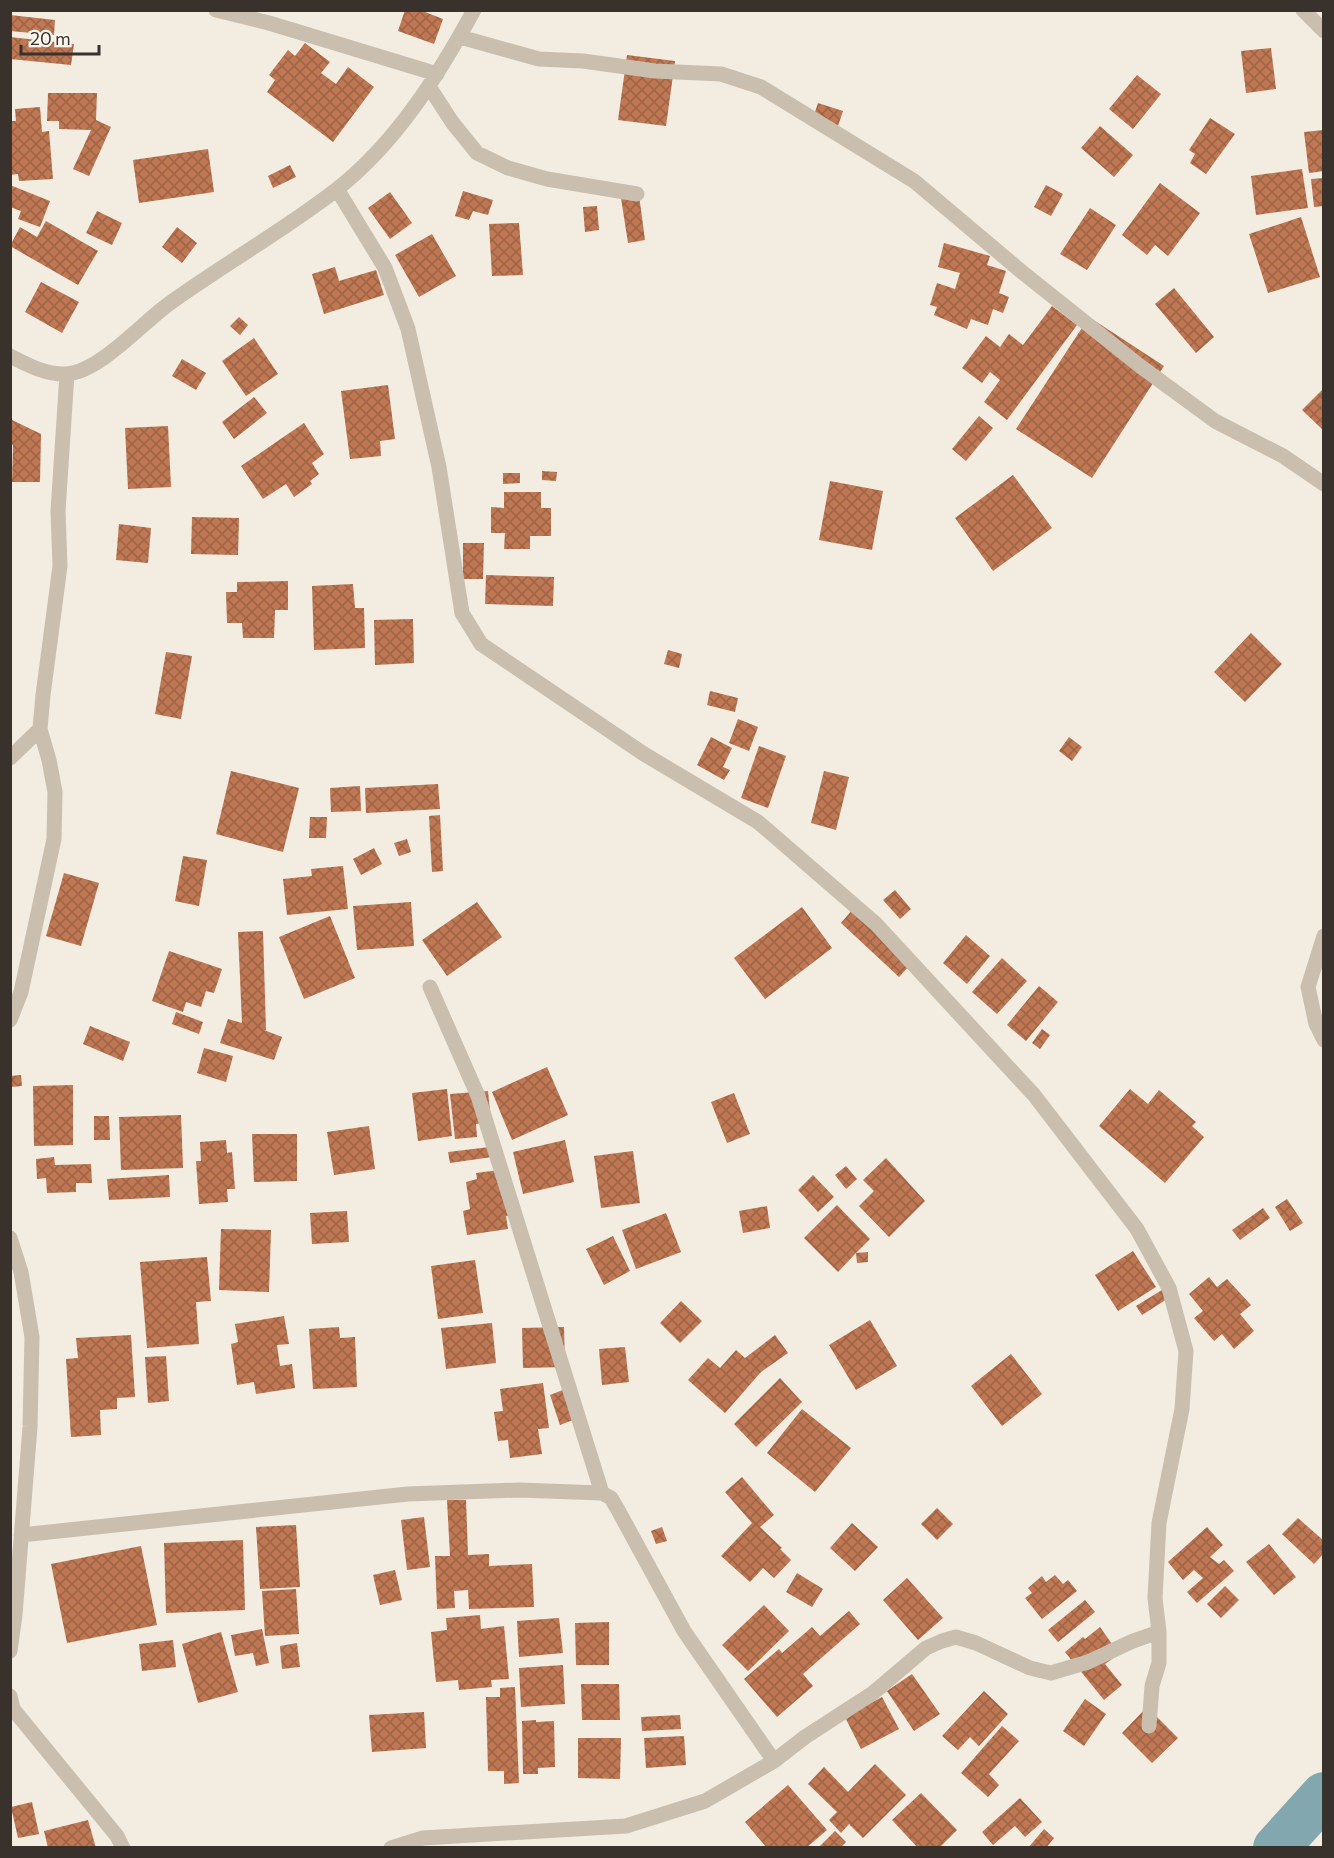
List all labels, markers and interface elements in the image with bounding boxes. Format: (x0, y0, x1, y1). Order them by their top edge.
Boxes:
scale bar (21, 18, 99, 56)
text: 20 m (30, 27, 71, 49)

